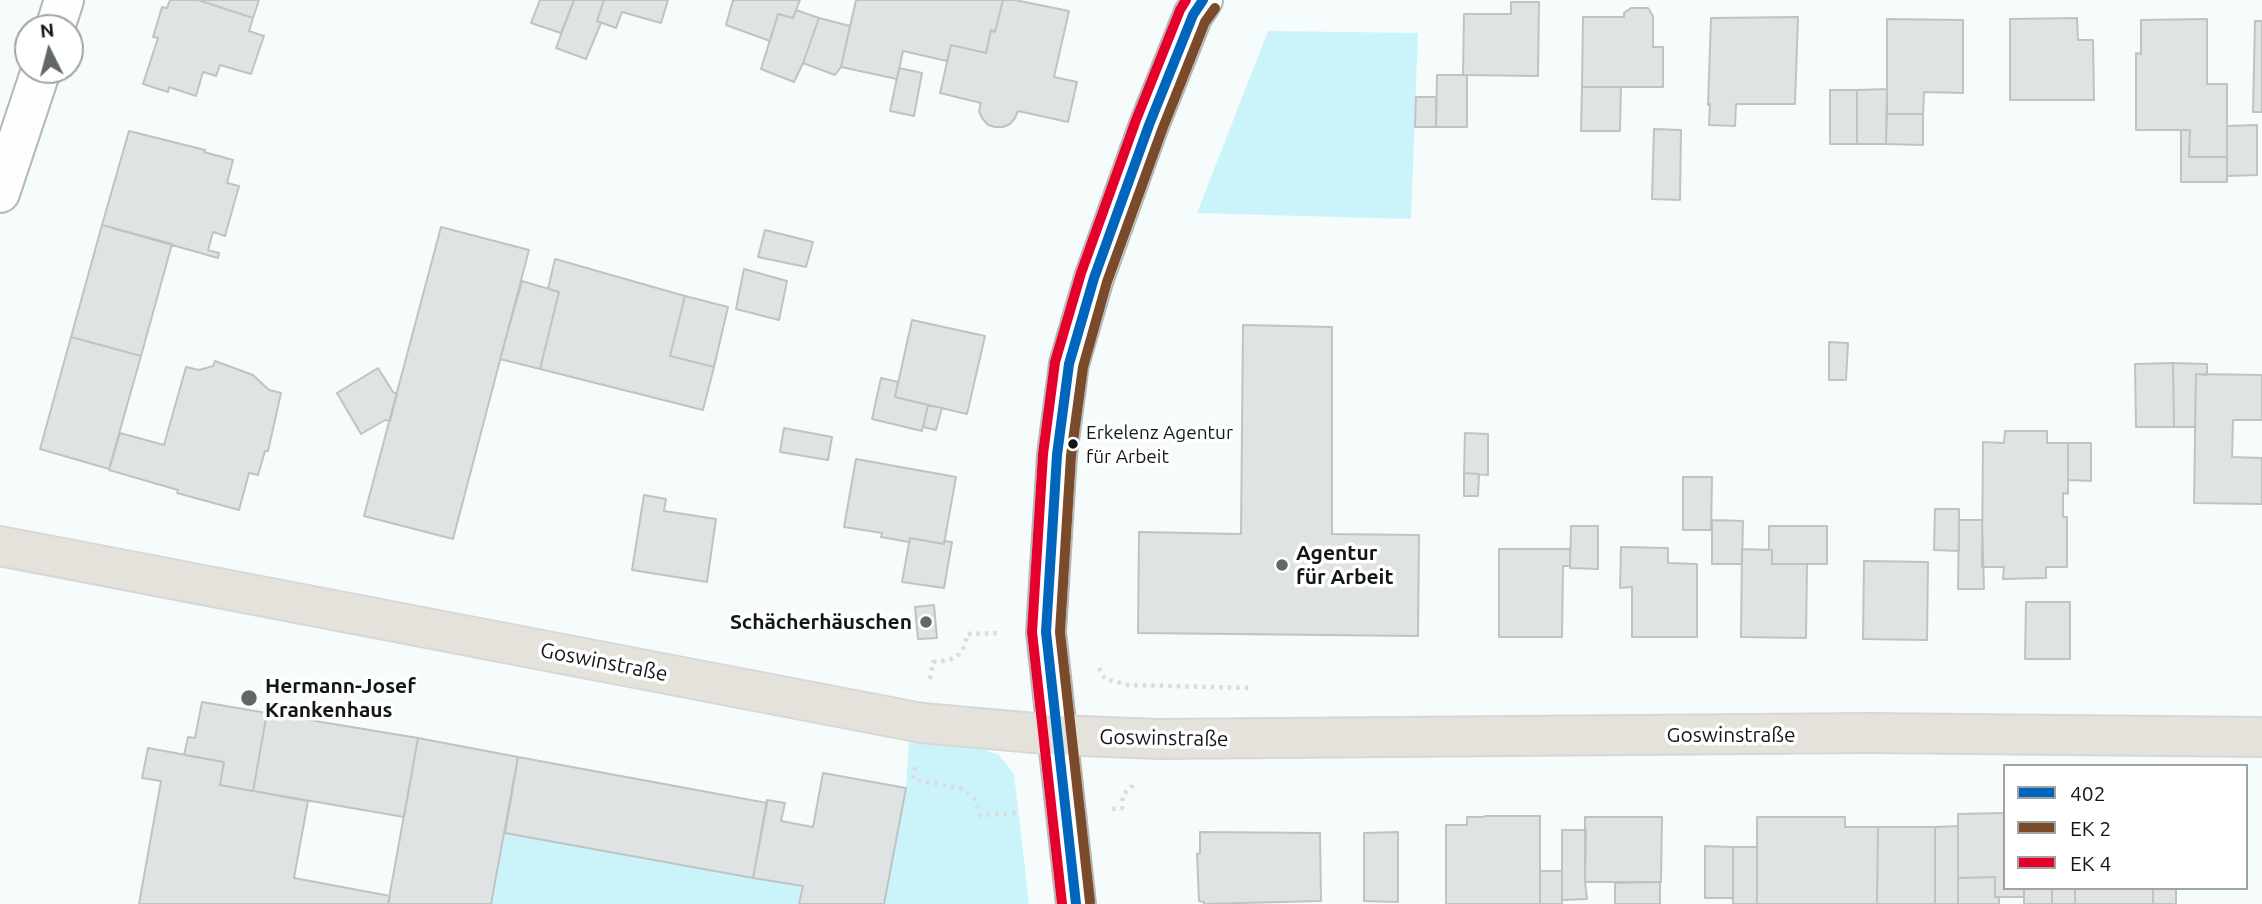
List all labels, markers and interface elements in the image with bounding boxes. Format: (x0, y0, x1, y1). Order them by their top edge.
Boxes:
north arrow (14, 14, 84, 84)
text: N (39, 18, 55, 42)
place label: Erkelenz Agentur für Arbeit (1086, 422, 1233, 466)
marker: Erkelenz Agentur für Arbeit (1066, 437, 1080, 451)
place label: Agentur für Arbeit (1296, 540, 1394, 590)
marker: Agentur für Arbeit (1274, 557, 1290, 573)
place label: Schächerhäuschen (730, 609, 912, 635)
marker: Schächerhäuschen (918, 614, 934, 630)
street label: Goswinstraße (538, 637, 670, 687)
place label: Hermann-Josef Krankenhaus (265, 673, 416, 723)
marker: Hermann-Josef Krankenhaus (239, 688, 259, 708)
street label: Goswinstraße (1666, 722, 1796, 748)
street label: Goswinstraße (1099, 724, 1229, 752)
legend (2003, 764, 2248, 890)
text: 402 (2070, 781, 2106, 805)
text: EK 2 (2070, 816, 2111, 840)
text: EK 4 (2070, 851, 2111, 875)

